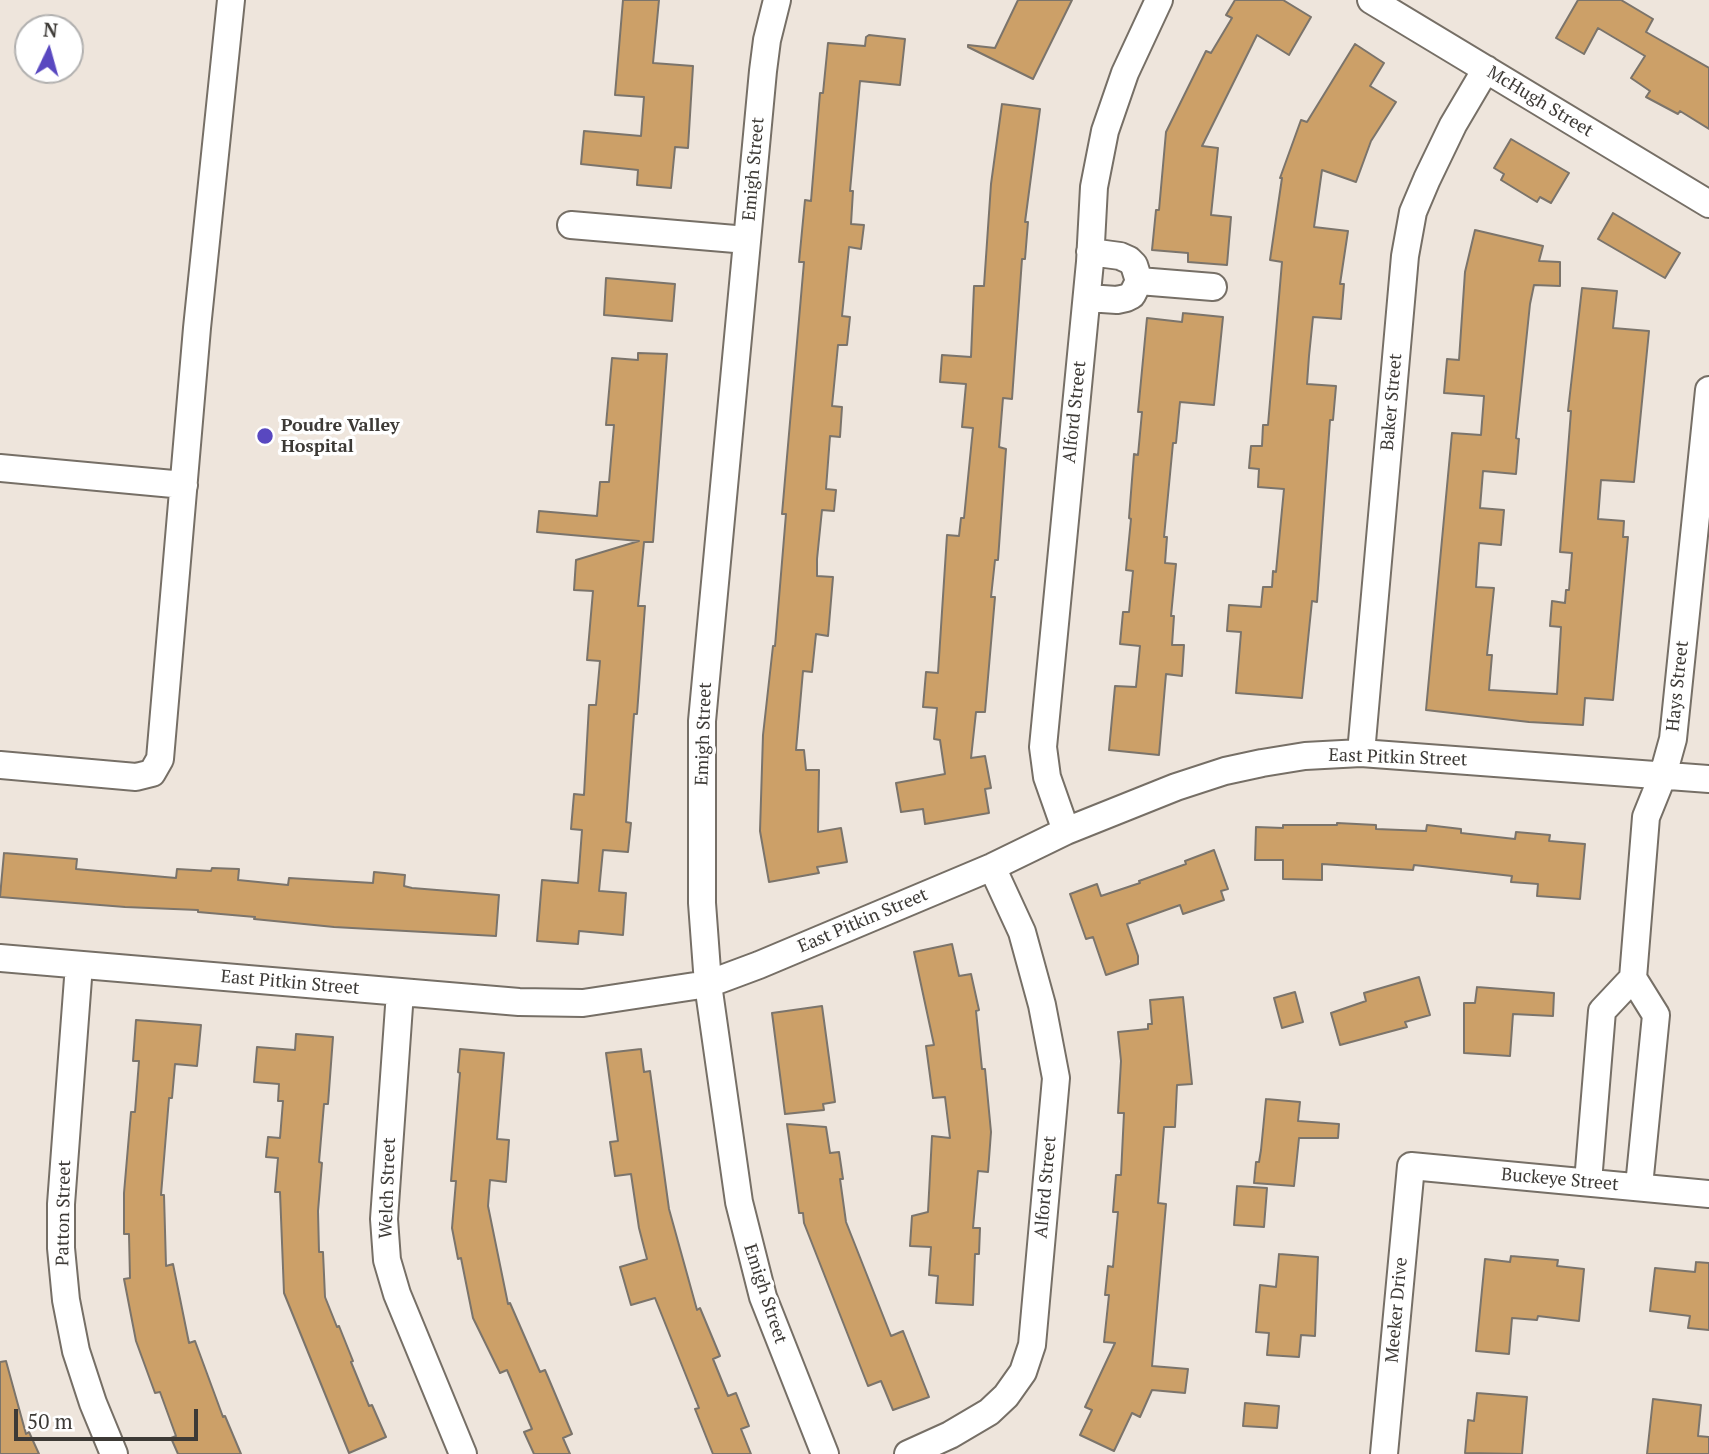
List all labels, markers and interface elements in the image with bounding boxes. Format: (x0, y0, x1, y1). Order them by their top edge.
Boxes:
north arrow (14, 14, 84, 84)
text: N (42, 16, 59, 43)
street label: McHugh Street (1483, 62, 1597, 142)
street label: Emigh Street (739, 116, 769, 222)
street label: Baker Street (1377, 352, 1407, 452)
street label: Alford Street (1059, 360, 1091, 464)
place label: Poudre Valley Hospital (281, 415, 399, 458)
marker: Poudre Valley Hospital (255, 426, 275, 446)
street label: Hays Street (1662, 639, 1694, 733)
street label: Emigh Street (691, 682, 717, 786)
street label: East Pitkin Street (1328, 745, 1468, 771)
street label: East Pitkin Street (795, 884, 931, 958)
street label: East Pitkin Street (220, 966, 360, 1000)
street label: Alford Street (1031, 1135, 1061, 1239)
street label: Welch Street (375, 1137, 401, 1239)
street label: Patton Street (52, 1160, 76, 1266)
street label: Buckeye Street (1500, 1164, 1620, 1196)
street label: Emigh Street (739, 1241, 791, 1347)
street label: Meeker Drive (1382, 1256, 1412, 1364)
scale bar (18, 1394, 201, 1438)
text: 50 m (27, 1407, 73, 1435)

